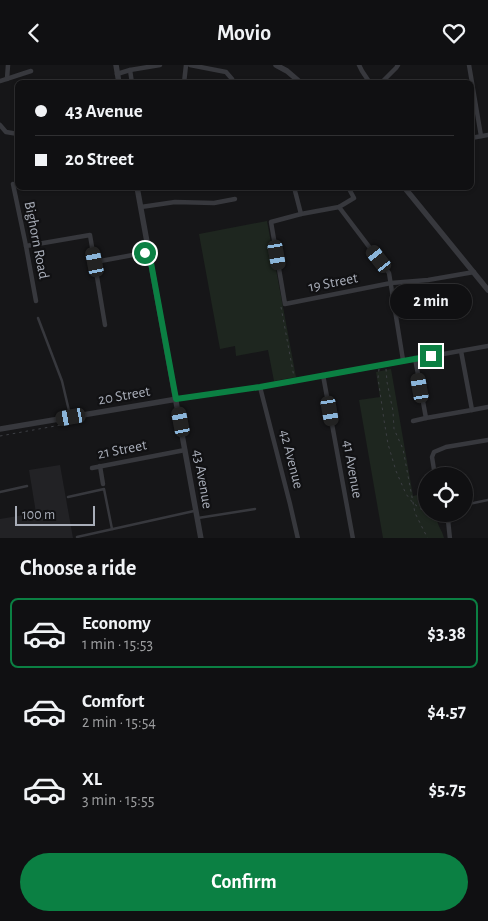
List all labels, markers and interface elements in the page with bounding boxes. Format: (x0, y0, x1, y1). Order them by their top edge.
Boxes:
icon: back (20, 19, 48, 47)
icon: heart (440, 19, 468, 47)
text: Movio (217, 22, 271, 44)
text: 43 Avenue (65, 102, 143, 121)
text: 20 Street (65, 150, 134, 169)
street label: Bighorn Road (22, 200, 51, 280)
car (267, 239, 286, 271)
route start (134, 242, 156, 264)
car (363, 243, 394, 275)
car (84, 246, 105, 278)
street label: 19 Street (307, 270, 359, 295)
callout: 2 min (390, 283, 472, 319)
text: 2 min (413, 293, 449, 309)
route end (420, 345, 442, 367)
car (410, 372, 429, 404)
street label: 20 Street (97, 384, 151, 407)
car (320, 395, 339, 427)
car (170, 406, 191, 438)
car (54, 407, 87, 427)
street label: 42 Avenue (277, 428, 306, 490)
street label: 21 Street (96, 437, 148, 462)
street label: 41 Avenue (340, 439, 365, 499)
street label: 43 Avenue (190, 448, 215, 510)
map controls (418, 467, 473, 522)
button: locate (418, 467, 473, 522)
scale bar (15, 503, 95, 527)
text: 100 m (22, 508, 55, 522)
text: Choose a ride (20, 557, 136, 579)
icon: car (22, 611, 67, 656)
text: Economy (82, 614, 151, 633)
text: $3.38 (427, 624, 466, 643)
text: 1 min · 15:53 (82, 636, 153, 652)
icon: car (22, 689, 67, 734)
text: Comfort (82, 692, 144, 711)
text: $4.57 (427, 702, 466, 721)
text: 2 min · 15:54 (82, 714, 156, 730)
icon: car (22, 767, 67, 812)
text: XL (82, 770, 102, 789)
text: $5.75 (428, 780, 466, 799)
text: 3 min · 15:55 (82, 792, 154, 808)
button: Confirm (20, 853, 468, 911)

